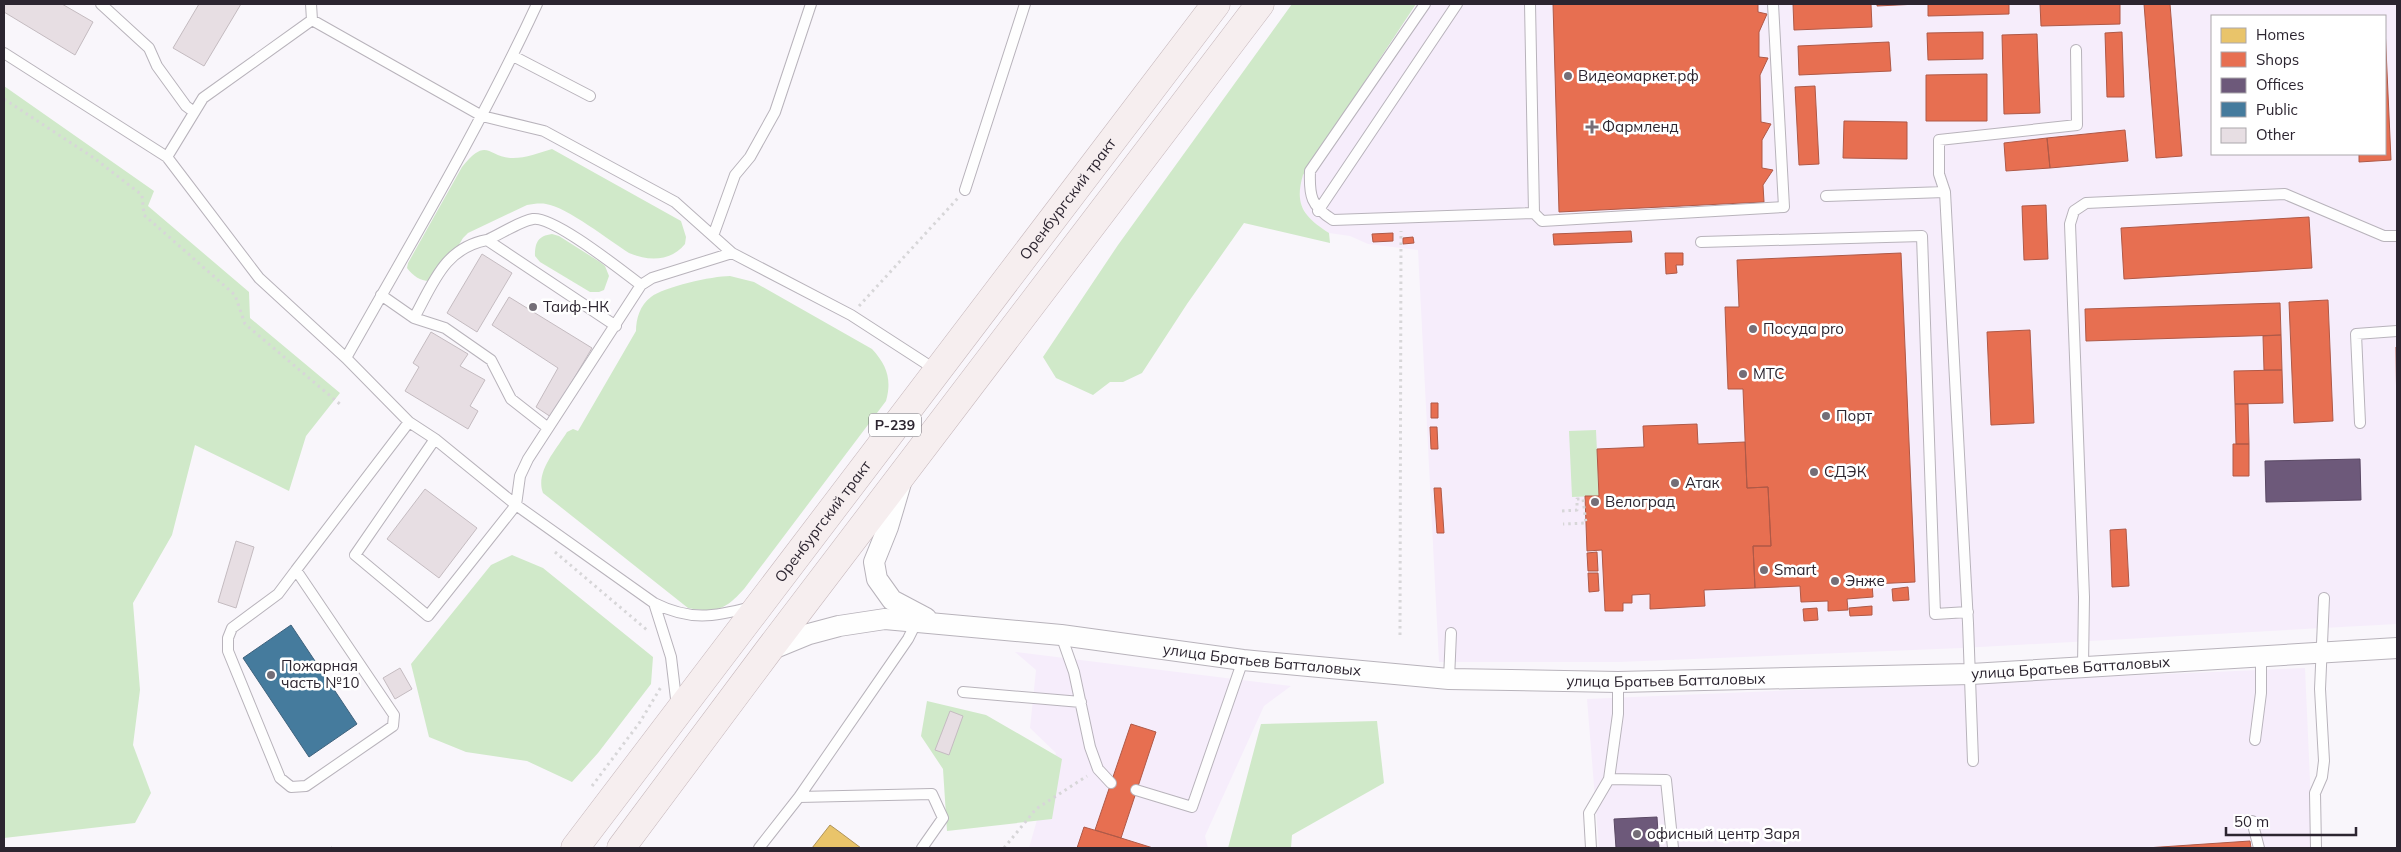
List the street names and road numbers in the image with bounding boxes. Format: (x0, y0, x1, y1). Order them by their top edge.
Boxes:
street label: Оренбургский тракт (1015, 134, 1120, 263)
road number: Р-239 (869, 414, 921, 436)
street label: Оренбургский тракт (770, 456, 875, 586)
street label: улица Братьев Батталовых (1162, 639, 1362, 680)
street label: улица Братьев Батталовых (1971, 652, 2171, 683)
street label: улица Братьев Батталовых (1566, 669, 1766, 691)

